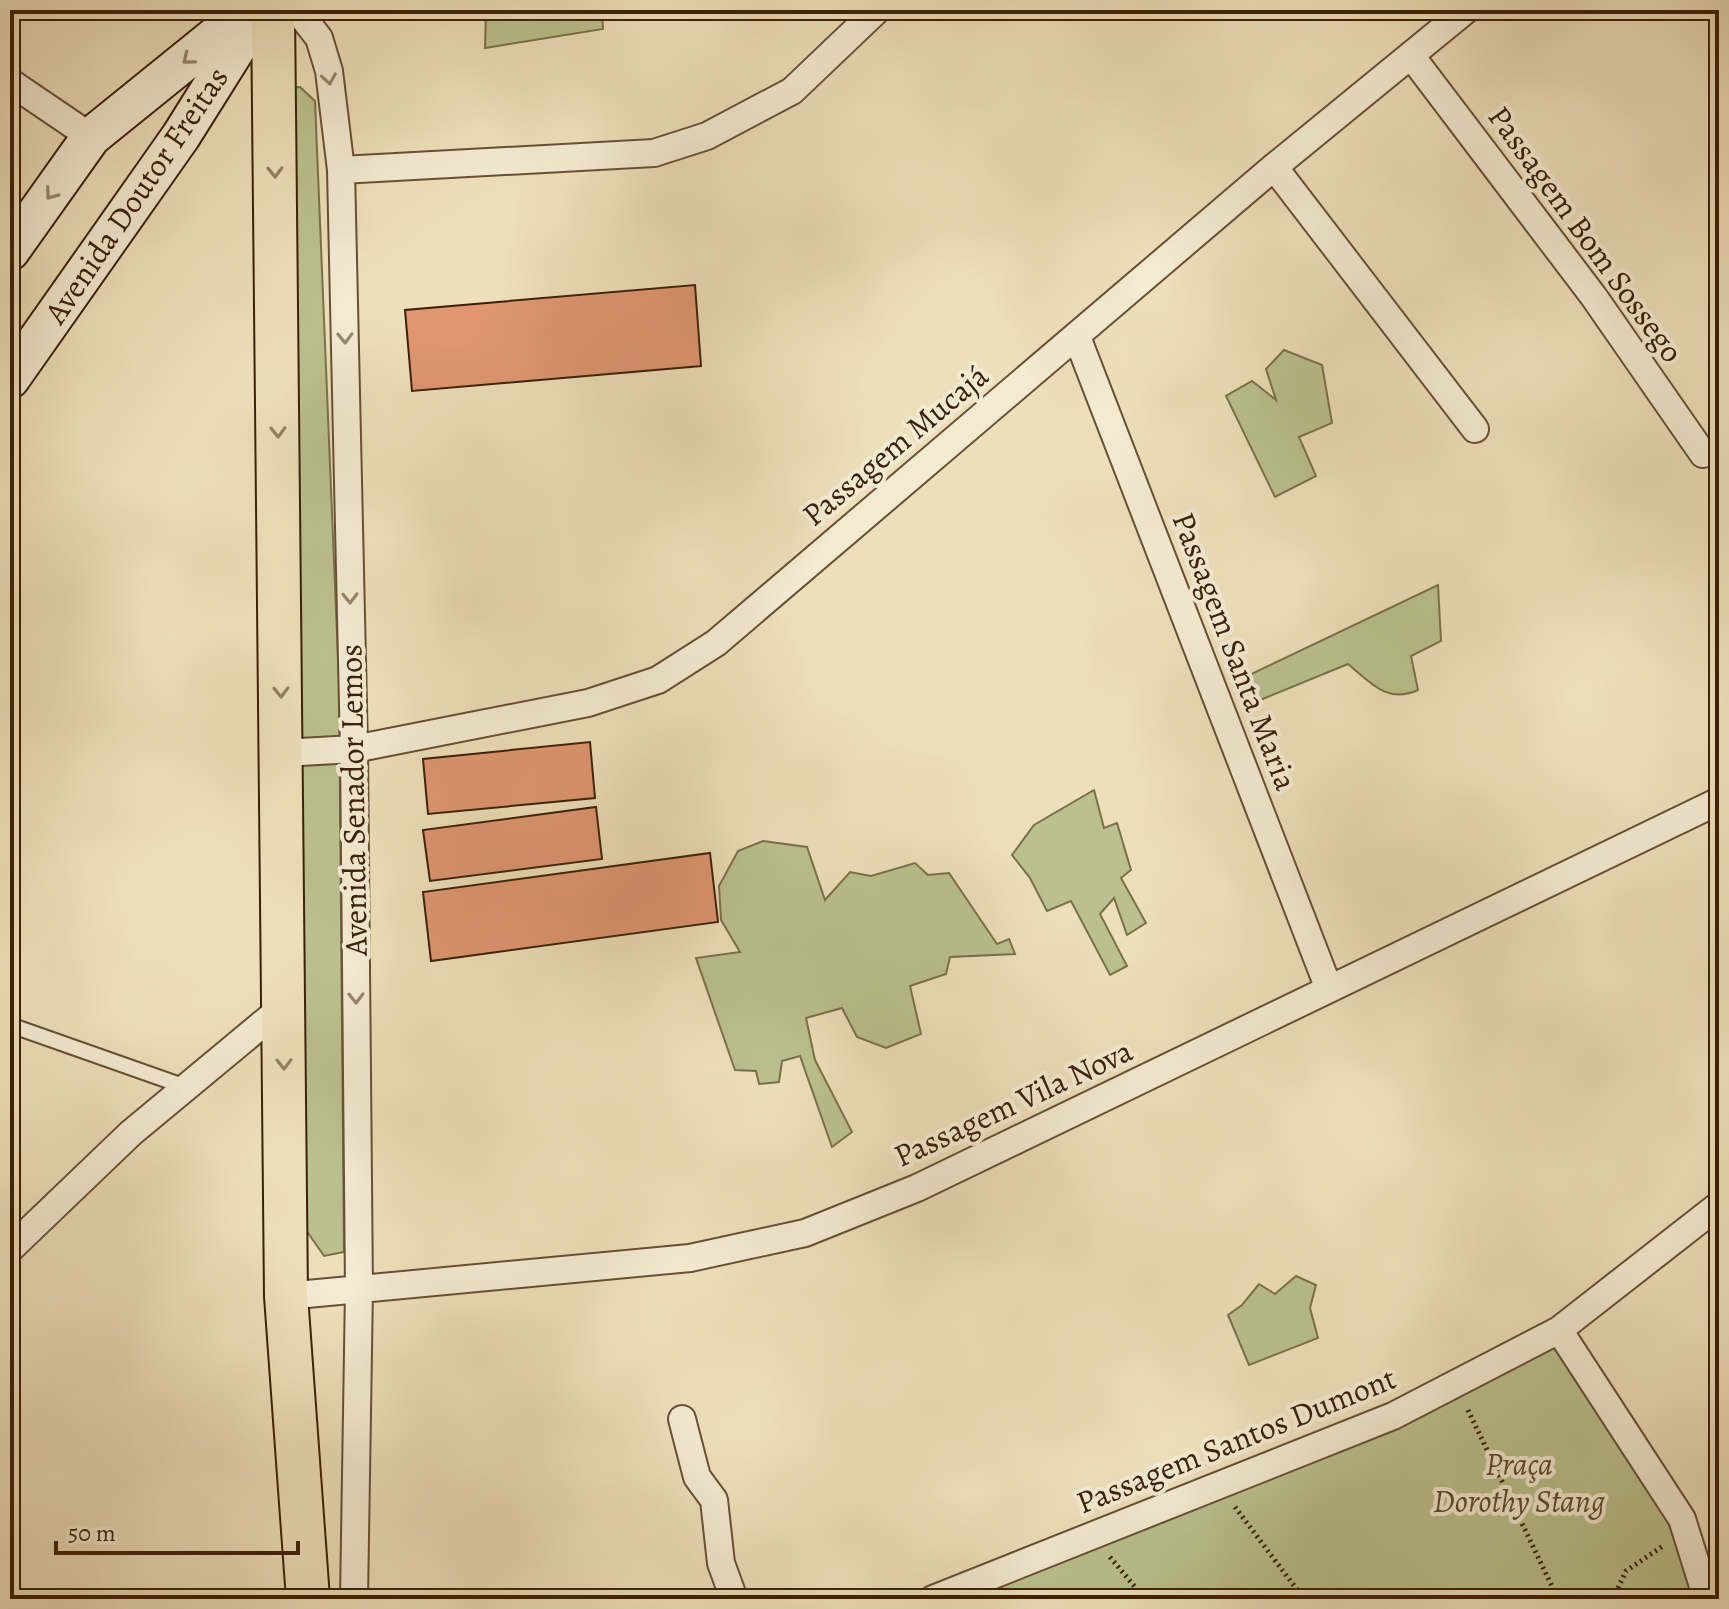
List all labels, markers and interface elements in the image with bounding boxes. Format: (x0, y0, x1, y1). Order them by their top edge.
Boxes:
one-way arrow (183, 49, 197, 64)
street label: Avenida Doutor Freitas (33, 58, 238, 333)
one-way arrow (320, 72, 337, 86)
street label: Passagem Bom Sossego (1478, 97, 1694, 371)
one-way arrow (266, 166, 284, 179)
one-way arrow (46, 185, 61, 199)
one-way arrow (336, 332, 354, 345)
street label: Passagem Mucajá (792, 354, 998, 536)
one-way arrow (269, 426, 287, 439)
street label: Passagem Santa Maria (1162, 506, 1308, 796)
one-way arrow (342, 592, 359, 605)
street label: Avenida Senador Lemos (328, 644, 378, 957)
one-way arrow (273, 686, 290, 699)
one-way arrow (347, 992, 365, 1005)
street label: Passagem Vila Nova (887, 1028, 1140, 1178)
one-way arrow (275, 1058, 293, 1071)
street label: Passagem Santos Dumont (1070, 1356, 1402, 1524)
park label: Praça Dorothy Stang (1433, 1442, 1605, 1523)
scale bar (56, 1505, 298, 1555)
text: 50 m (68, 1517, 116, 1549)

